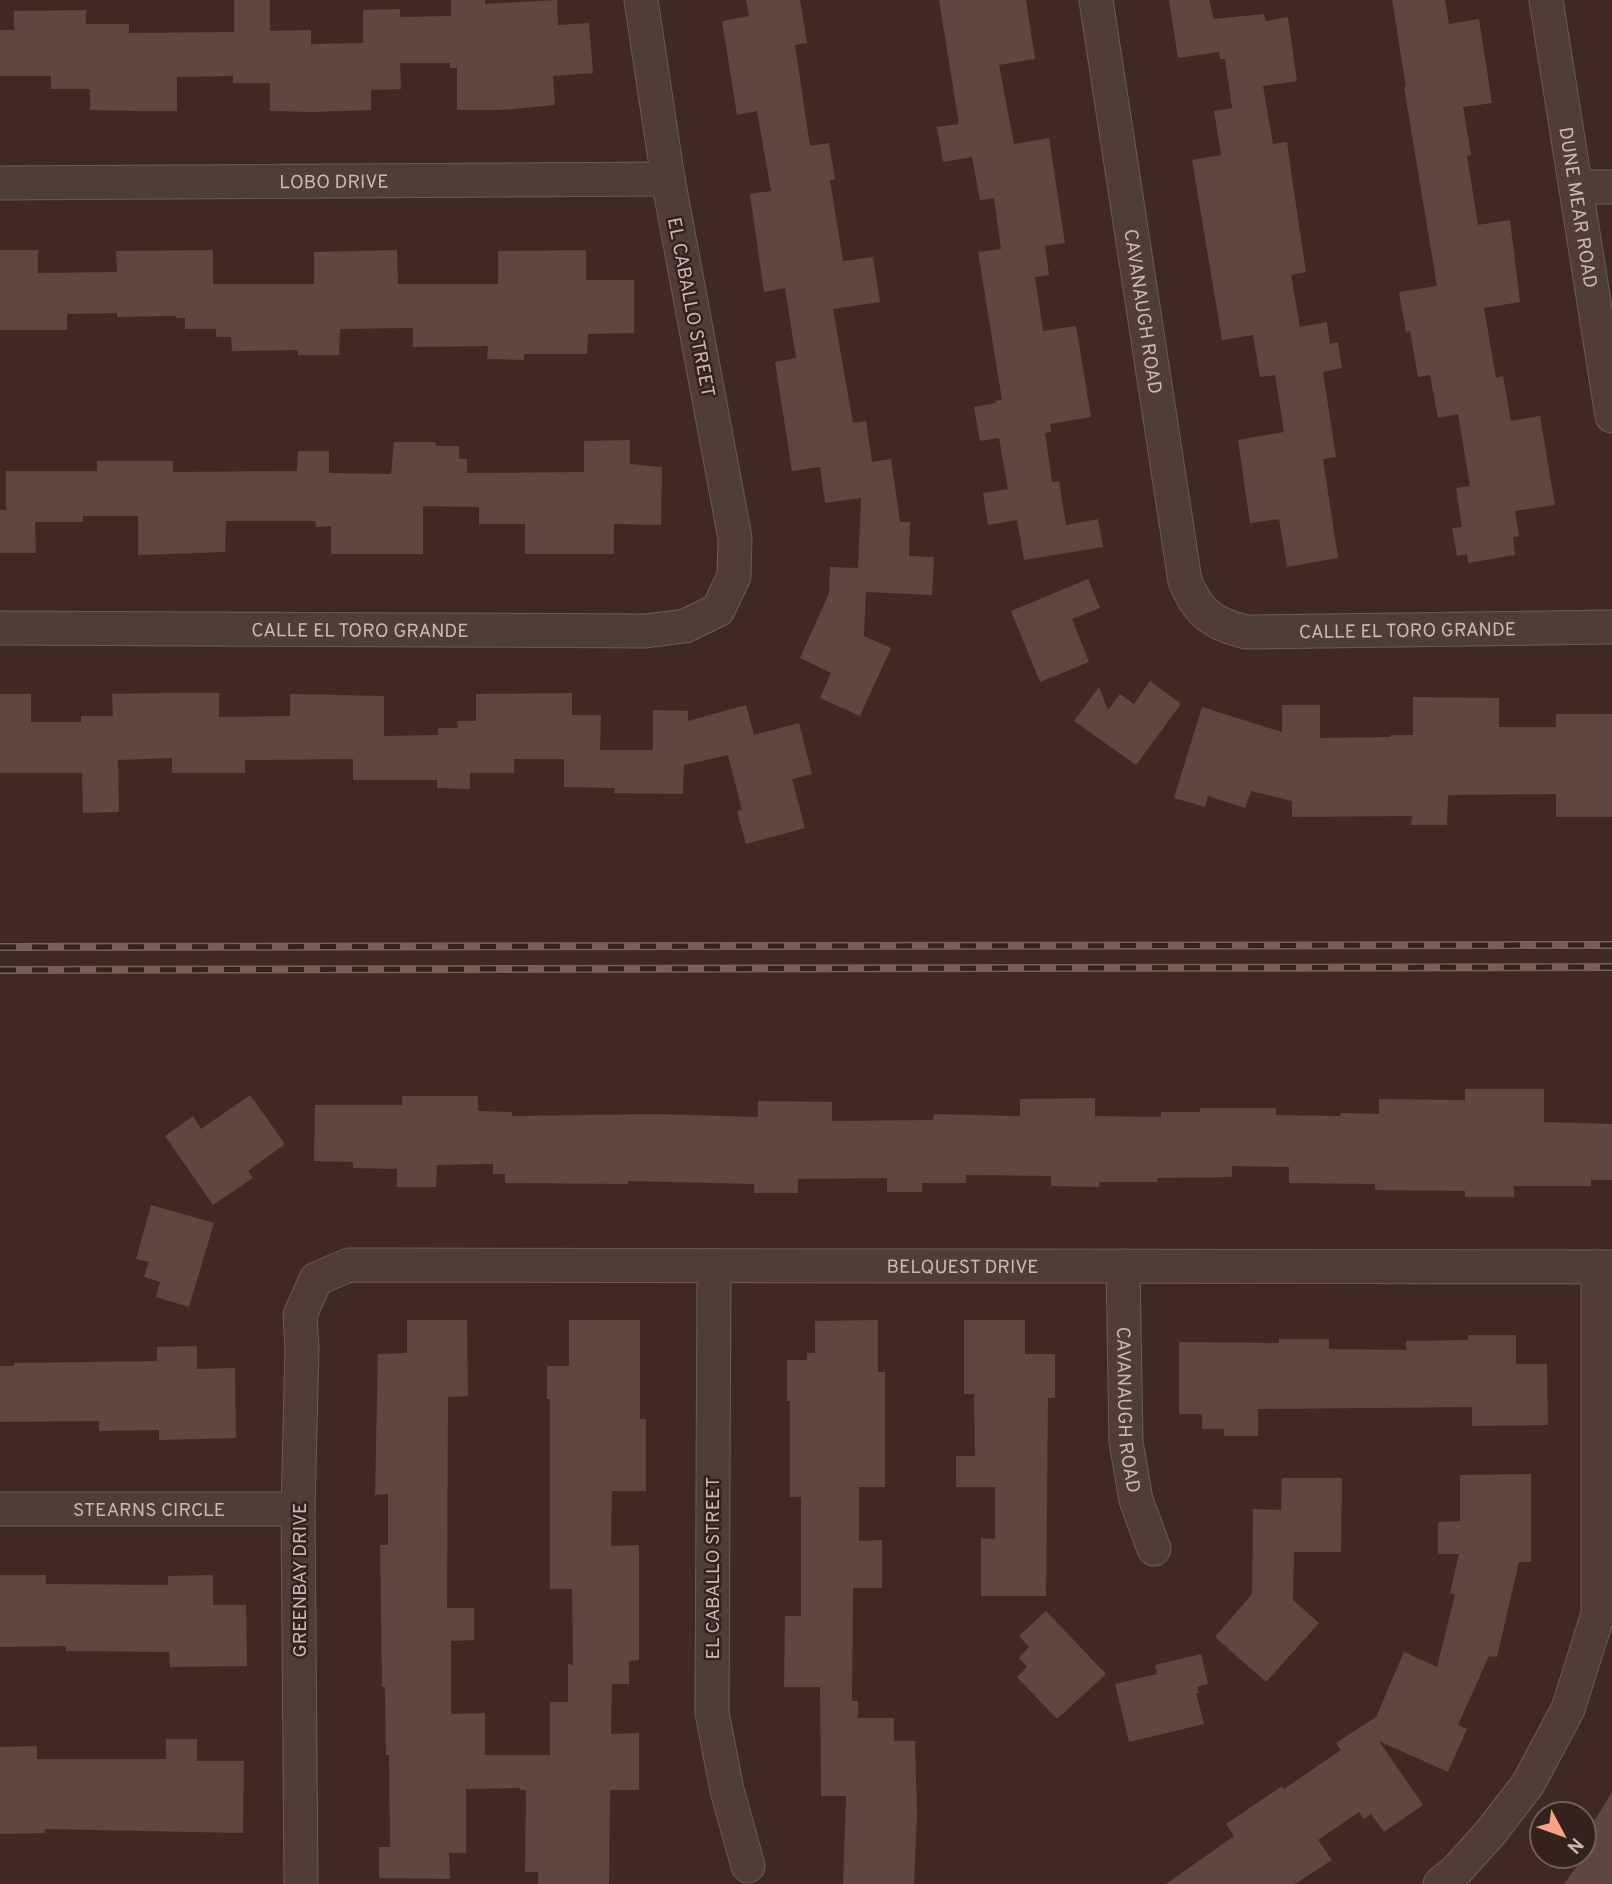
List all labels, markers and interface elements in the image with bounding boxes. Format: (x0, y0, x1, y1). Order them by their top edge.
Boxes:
street label: DUNE MEAR ROAD (1552, 125, 1602, 290)
street label: LOBO DRIVE (279, 171, 389, 195)
street label: EL CABALLO STREET (661, 215, 719, 399)
street label: CAVANAUGH ROAD (1117, 227, 1166, 396)
street label: CALLE EL TORO GRANDE (1299, 618, 1516, 645)
street label: CALLE EL TORO GRANDE (251, 619, 469, 644)
street label: BELQUEST DRIVE (886, 1256, 1039, 1280)
street label: CAVANAUGH ROAD (1110, 1326, 1145, 1495)
street label: EL CABALLO STREET (702, 1477, 726, 1659)
street label: STEARNS CIRCLE (73, 1499, 225, 1523)
street label: GREENBAY DRIVE (289, 1503, 313, 1657)
north arrow (1528, 1800, 1598, 1870)
text: N (1561, 1832, 1588, 1858)

